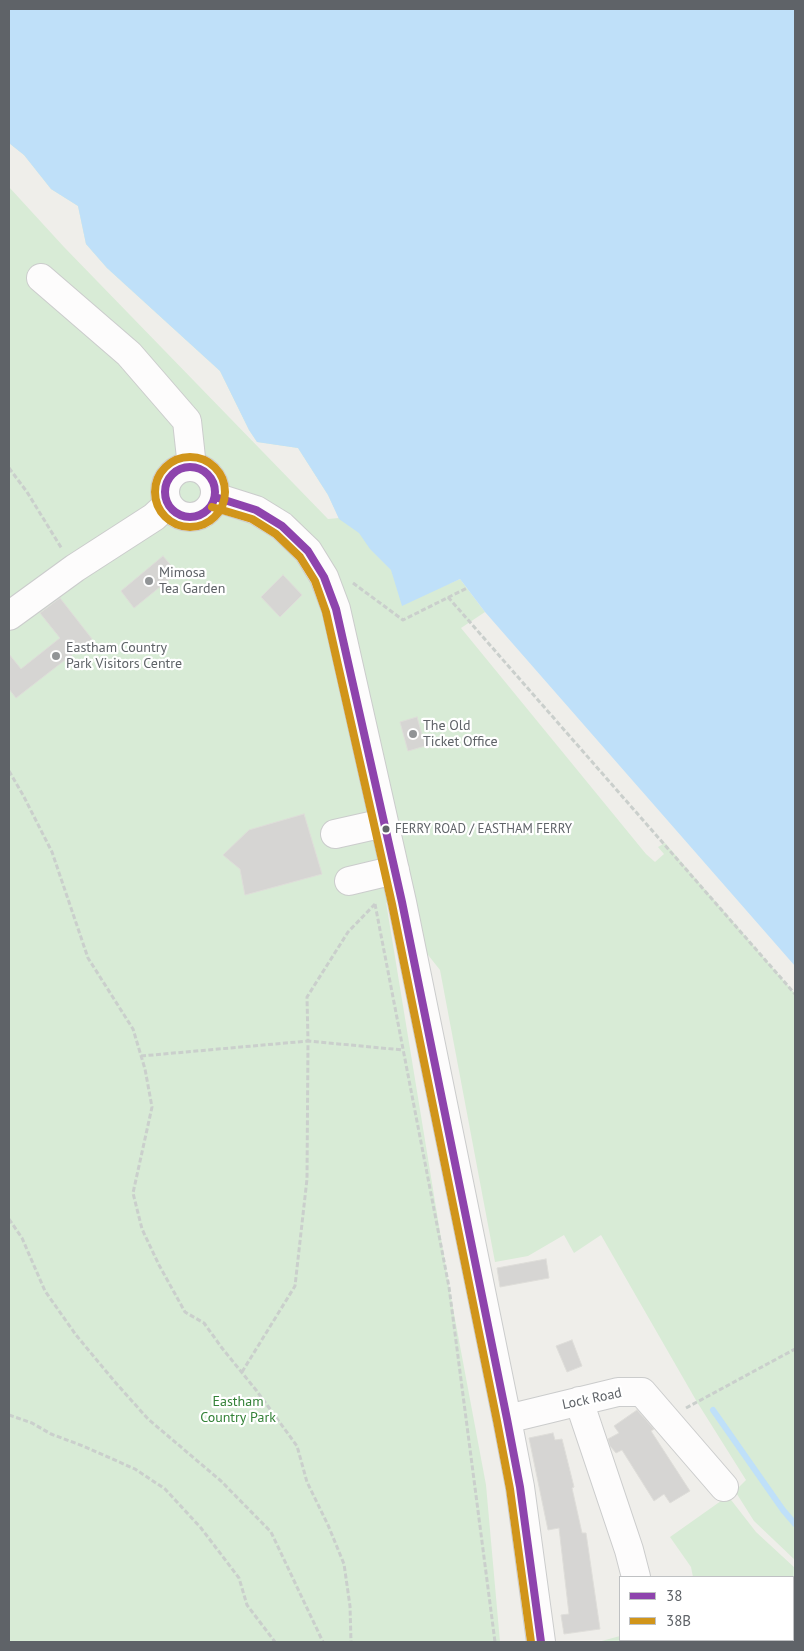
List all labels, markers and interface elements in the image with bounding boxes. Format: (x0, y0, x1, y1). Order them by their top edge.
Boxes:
place label: Mimosa Tea Garden (159, 565, 225, 598)
marker: Mimosa Tea Garden (143, 575, 155, 587)
place label: Eastham Country Park Visitors Centre (66, 640, 182, 672)
marker: Eastham Country Park Visitors Centre (50, 650, 62, 662)
place label: The Old Ticket Office (423, 718, 498, 750)
marker: The Old Ticket Office (407, 728, 419, 740)
place label: FERRY ROAD / EASTHAM FERRY (395, 821, 572, 837)
marker: FERRY ROAD / EASTHAM FERRY (381, 824, 391, 834)
street label: Lock Road (561, 1385, 623, 1413)
park label: Eastham Country Park (200, 1394, 276, 1426)
legend (619, 1576, 794, 1641)
text: 38 (666, 1586, 682, 1605)
text: 38B (666, 1611, 691, 1630)

